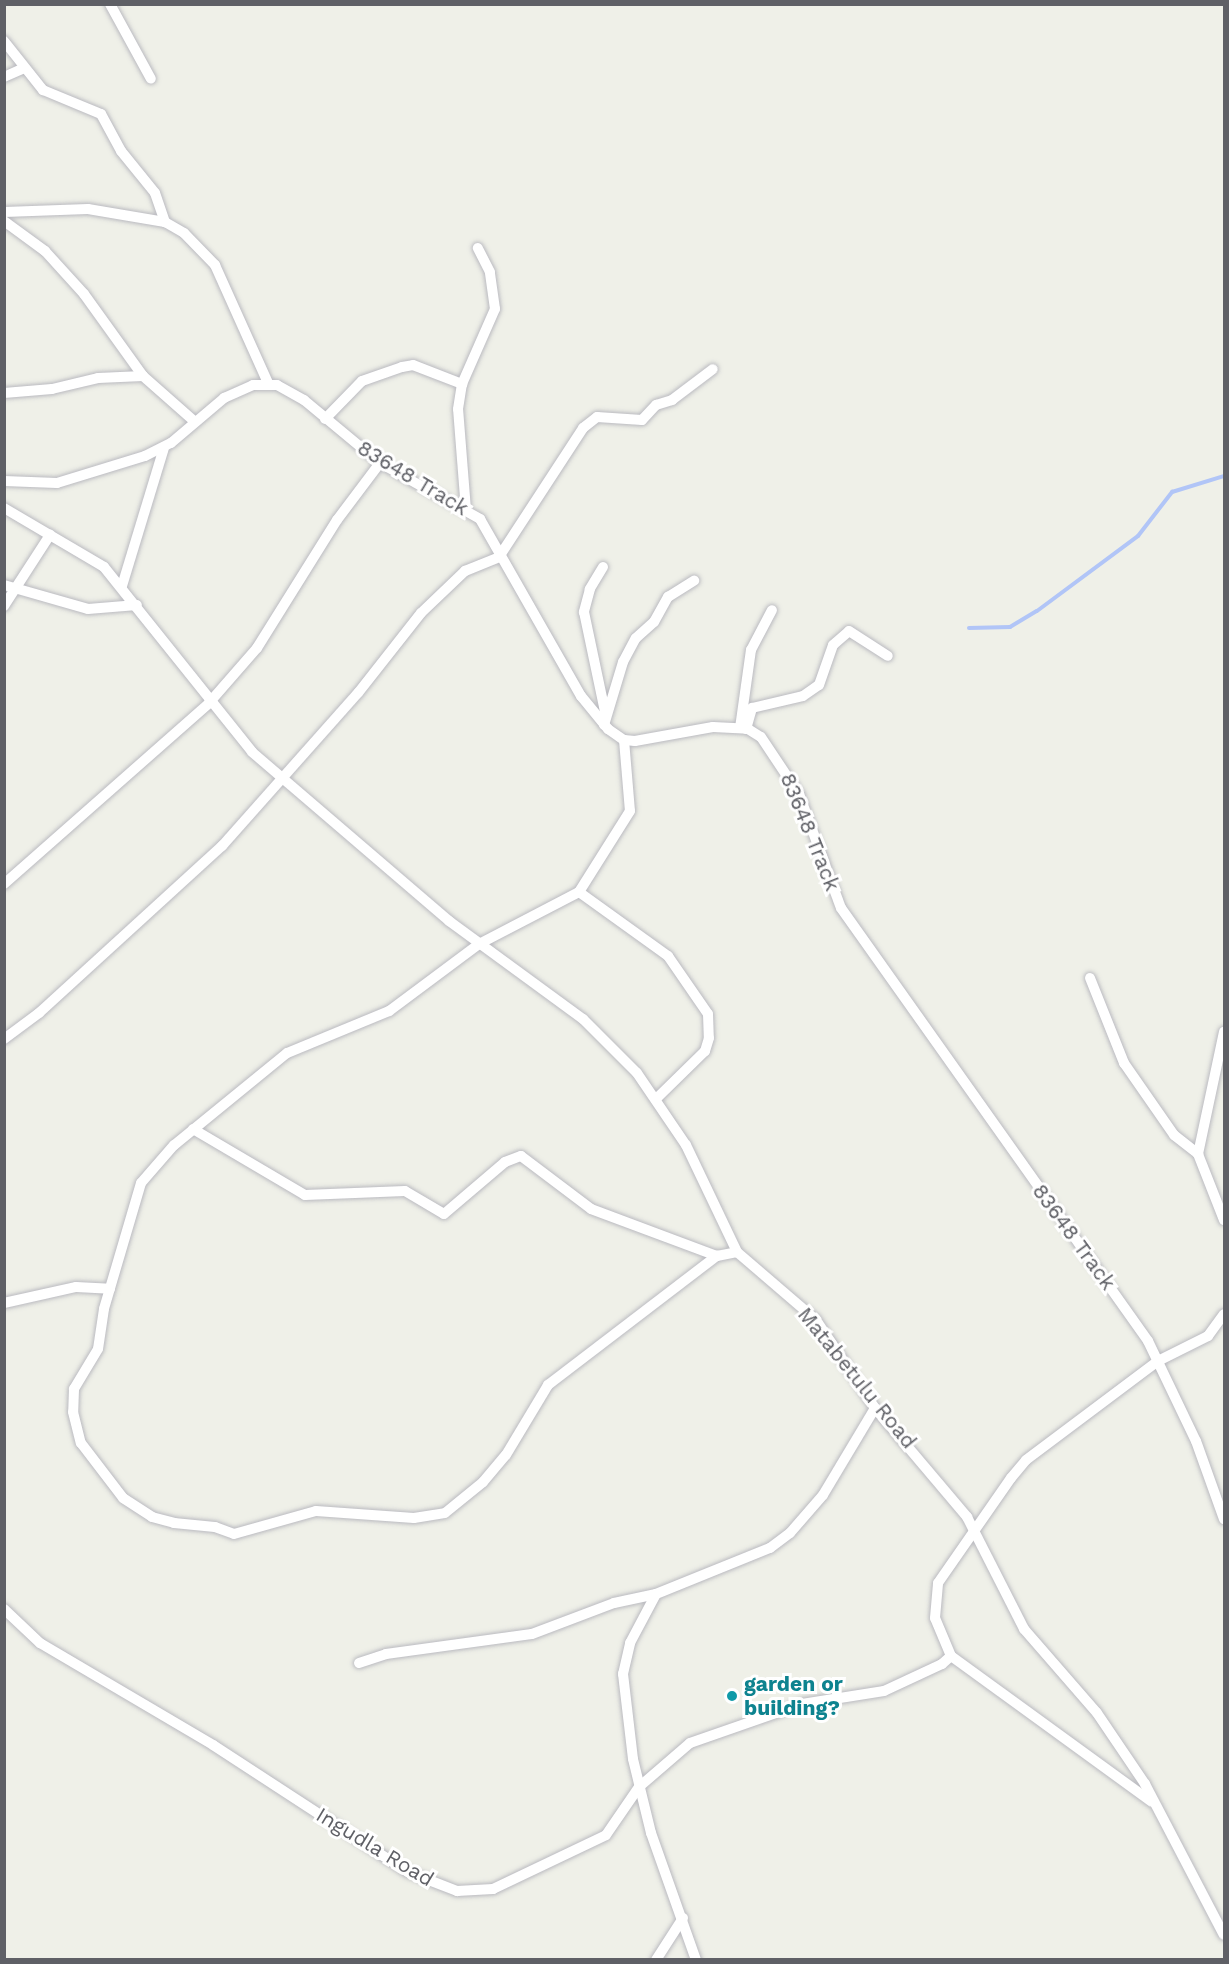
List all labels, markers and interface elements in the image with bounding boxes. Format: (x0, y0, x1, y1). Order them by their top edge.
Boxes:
street label: 83648 Track (353, 435, 473, 521)
street label: 83648 Track (775, 769, 845, 895)
street label: 83648 Track (1027, 1179, 1121, 1295)
street label: Matabetulu Road (792, 1302, 922, 1454)
place label: garden or building? (744, 1671, 843, 1721)
marker: garden or building? (725, 1689, 739, 1703)
street label: Ingudla Road (311, 1802, 439, 1892)

